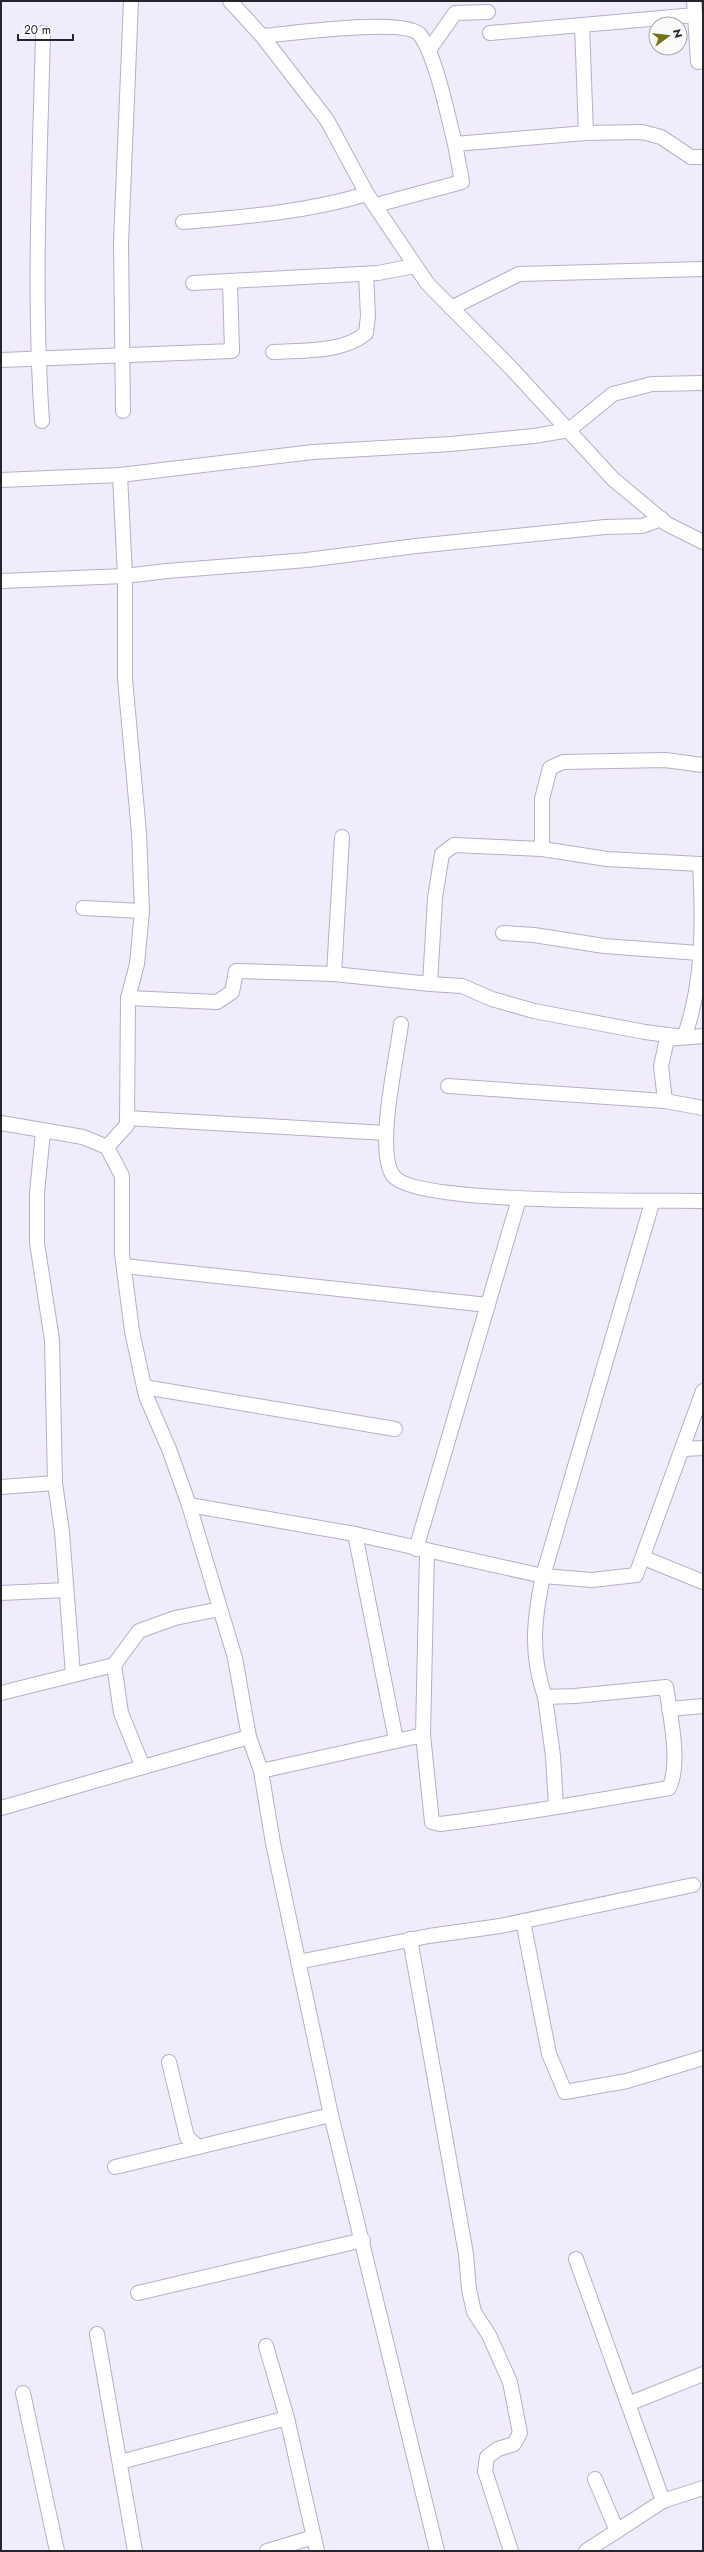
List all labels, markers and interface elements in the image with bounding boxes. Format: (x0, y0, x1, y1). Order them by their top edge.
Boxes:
scale bar (18, 16, 73, 42)
north arrow (648, 16, 688, 56)
text: 20 m (24, 21, 51, 39)
text: N (669, 27, 687, 40)

